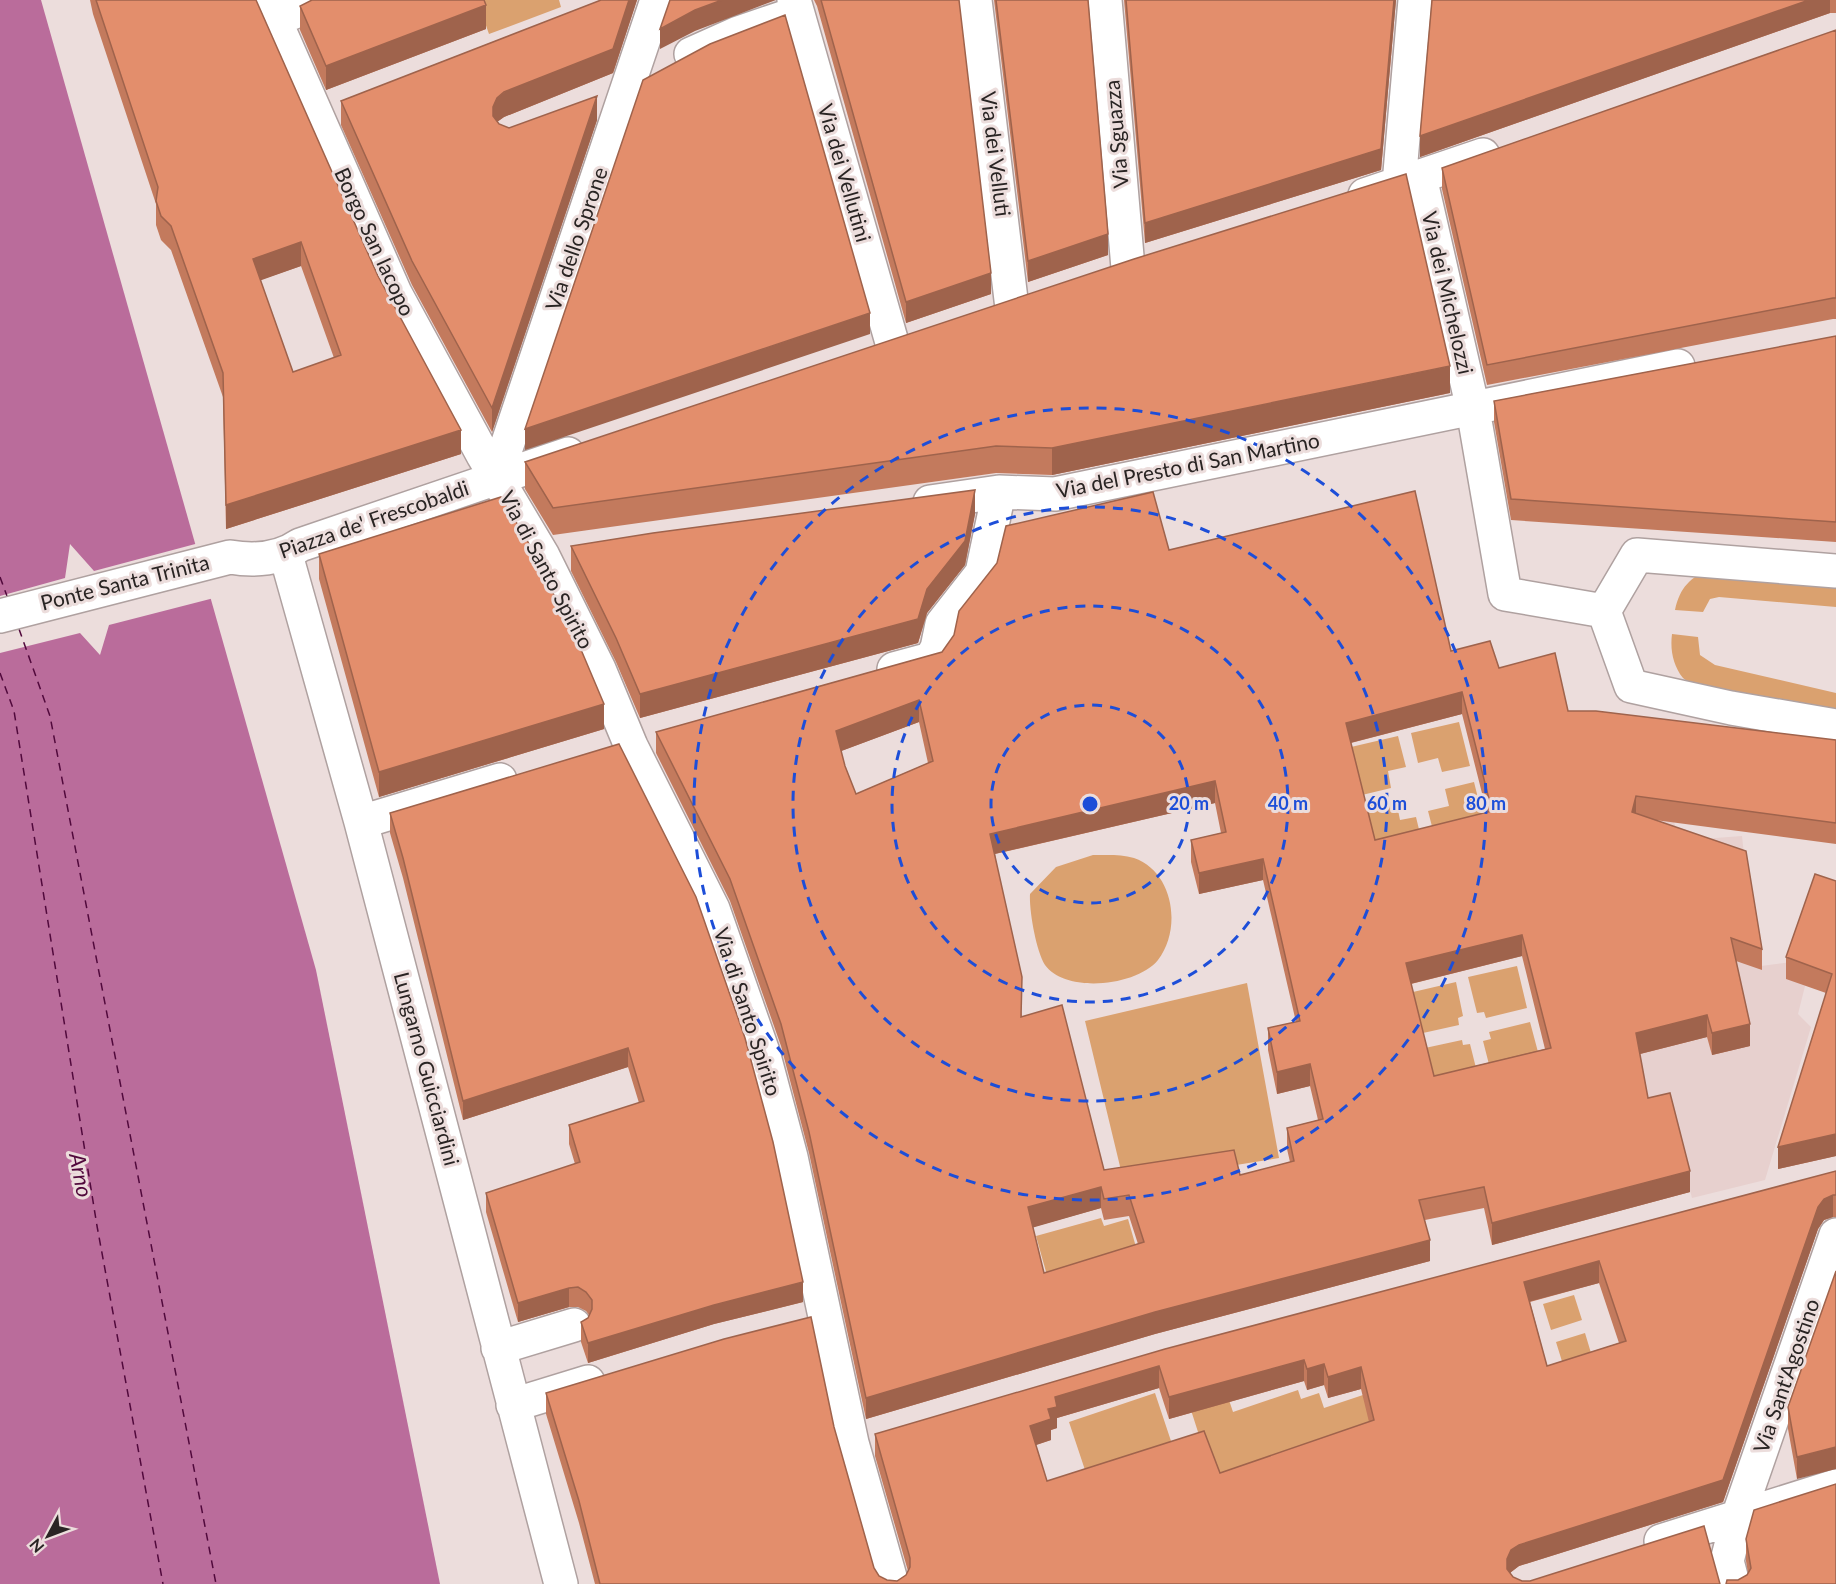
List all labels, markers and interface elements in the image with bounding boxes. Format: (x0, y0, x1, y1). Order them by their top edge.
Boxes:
street label: Via Sguazza (1098, 79, 1133, 189)
street label: Via dei Velluti (976, 90, 1017, 218)
street label: Via dei Vellutini (814, 101, 877, 245)
street label: Borgo San Iacopo (330, 163, 421, 320)
street label: Via dello Sprone (539, 164, 612, 313)
street label: Via dei Michelozzi (1418, 209, 1479, 376)
street label: Via del Presto di San Martino (1054, 427, 1322, 502)
street label: Piazza de' Frescobaldi (275, 474, 472, 563)
street label: Via di Santo Spirito (495, 486, 600, 653)
street label: Ponte Santa Trinita (38, 548, 212, 615)
text: 20 m (1169, 792, 1209, 814)
text: 40 m (1268, 792, 1308, 814)
text: 60 m (1367, 792, 1407, 814)
text: 80 m (1466, 792, 1506, 814)
centre of rings (1080, 794, 1100, 814)
street label: Via di Santo Spirito (709, 924, 787, 1099)
street label: Lungarno Guicciardini (390, 969, 465, 1168)
water label: Arno (64, 1150, 99, 1199)
street label: Via Sant'Agostino (1747, 1295, 1824, 1456)
north arrow (18, 1506, 78, 1566)
text: N (25, 1535, 48, 1557)

